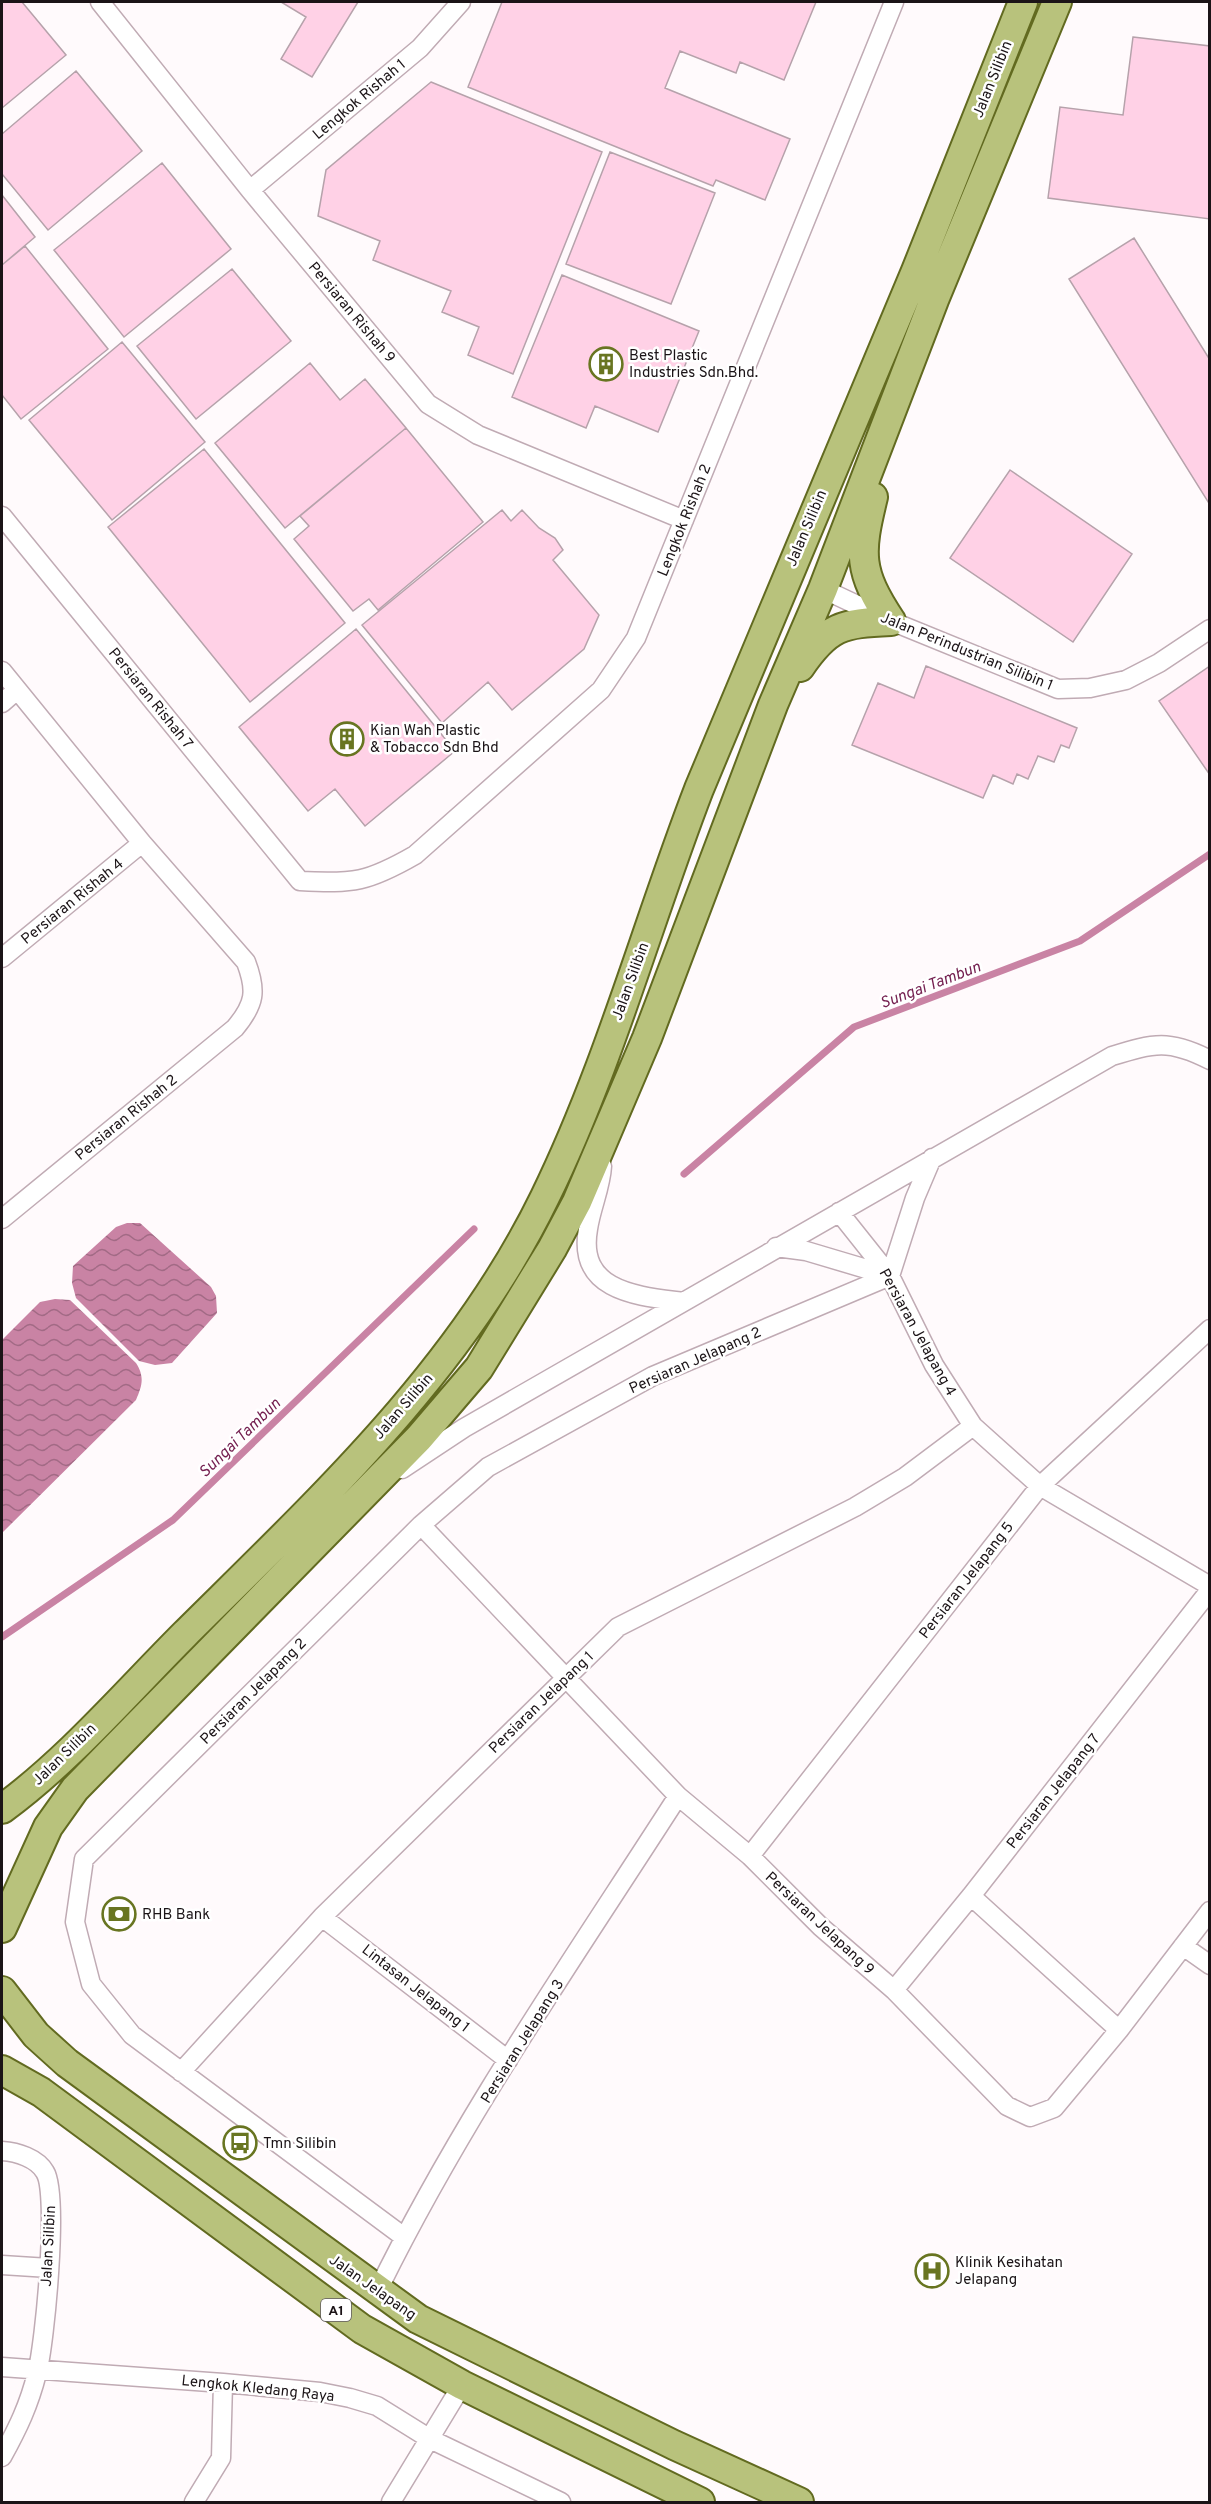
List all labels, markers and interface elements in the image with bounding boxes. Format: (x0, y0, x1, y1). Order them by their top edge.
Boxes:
street label: Jalan Silibin (969, 38, 1017, 121)
street label: Lengkok Rishah 1 (309, 56, 410, 145)
street label: Persiaran Rishah 9 (303, 259, 399, 367)
building icon: Best Plastic Industries Sdn.Bhd. (588, 346, 624, 382)
place label: Best Plastic Industries Sdn.Bhd. (629, 347, 758, 383)
street label: Lengkok Rishah 2 (654, 462, 717, 580)
street label: Jalan Silibin (783, 487, 832, 570)
street label: Jalan Perindustrian Silibin 1 (877, 609, 1056, 696)
street label: Persiaran Rishah 7 (103, 645, 196, 753)
building icon: Kian Wah Plastic & Tobacco Sdn Bhd (329, 721, 365, 757)
place label: Kian Wah Plastic & Tobacco Sdn Bhd (370, 722, 499, 758)
street label: Persiaran Rishah 4 (18, 855, 128, 949)
street label: Jalan Silibin (609, 940, 654, 1023)
water label: Sungai Tambun (878, 957, 984, 1014)
street label: Persiaran Rishah 2 (72, 1071, 182, 1165)
street label: Persiaran Jelapang 4 (874, 1266, 960, 1400)
street label: Persiaran Jelapang 2 (627, 1324, 765, 1399)
street label: Jalan Silibin (370, 1370, 438, 1444)
water label: Sungai Tambun (195, 1394, 286, 1483)
street label: Persiaran Jelapang 5 (916, 1519, 1019, 1643)
street label: Persiaran Jelapang 2 (197, 1635, 311, 1749)
street label: Persiaran Jelapang 1 (485, 1648, 599, 1758)
street label: Jalan Silibin (29, 1720, 101, 1790)
street label: Persiaran Jelapang 7 (1003, 1730, 1105, 1853)
street label: Persiaran Jelapang 9 (760, 1869, 878, 1980)
bank icon: RHB Bank (101, 1896, 137, 1932)
place label: RHB Bank (142, 1906, 210, 1925)
street label: Lintasan Jelapang 1 (357, 1941, 473, 2037)
street label: Persiaran Jelapang 3 (477, 1976, 569, 2107)
bus stop icon: Tmn Silibin (222, 2125, 258, 2161)
place label: Tmn Silibin (263, 2135, 337, 2154)
street label: Jalan Silibin (38, 2205, 61, 2287)
street label: Jalan Jelapang (325, 2251, 419, 2325)
hospital icon: Klinik Kesihatan Jelapang (914, 2253, 950, 2289)
place label: Klinik Kesihatan Jelapang (955, 2254, 1063, 2290)
road number: A1 (321, 2299, 351, 2321)
street label: Lengkok Kledang Raya (180, 2372, 335, 2407)

